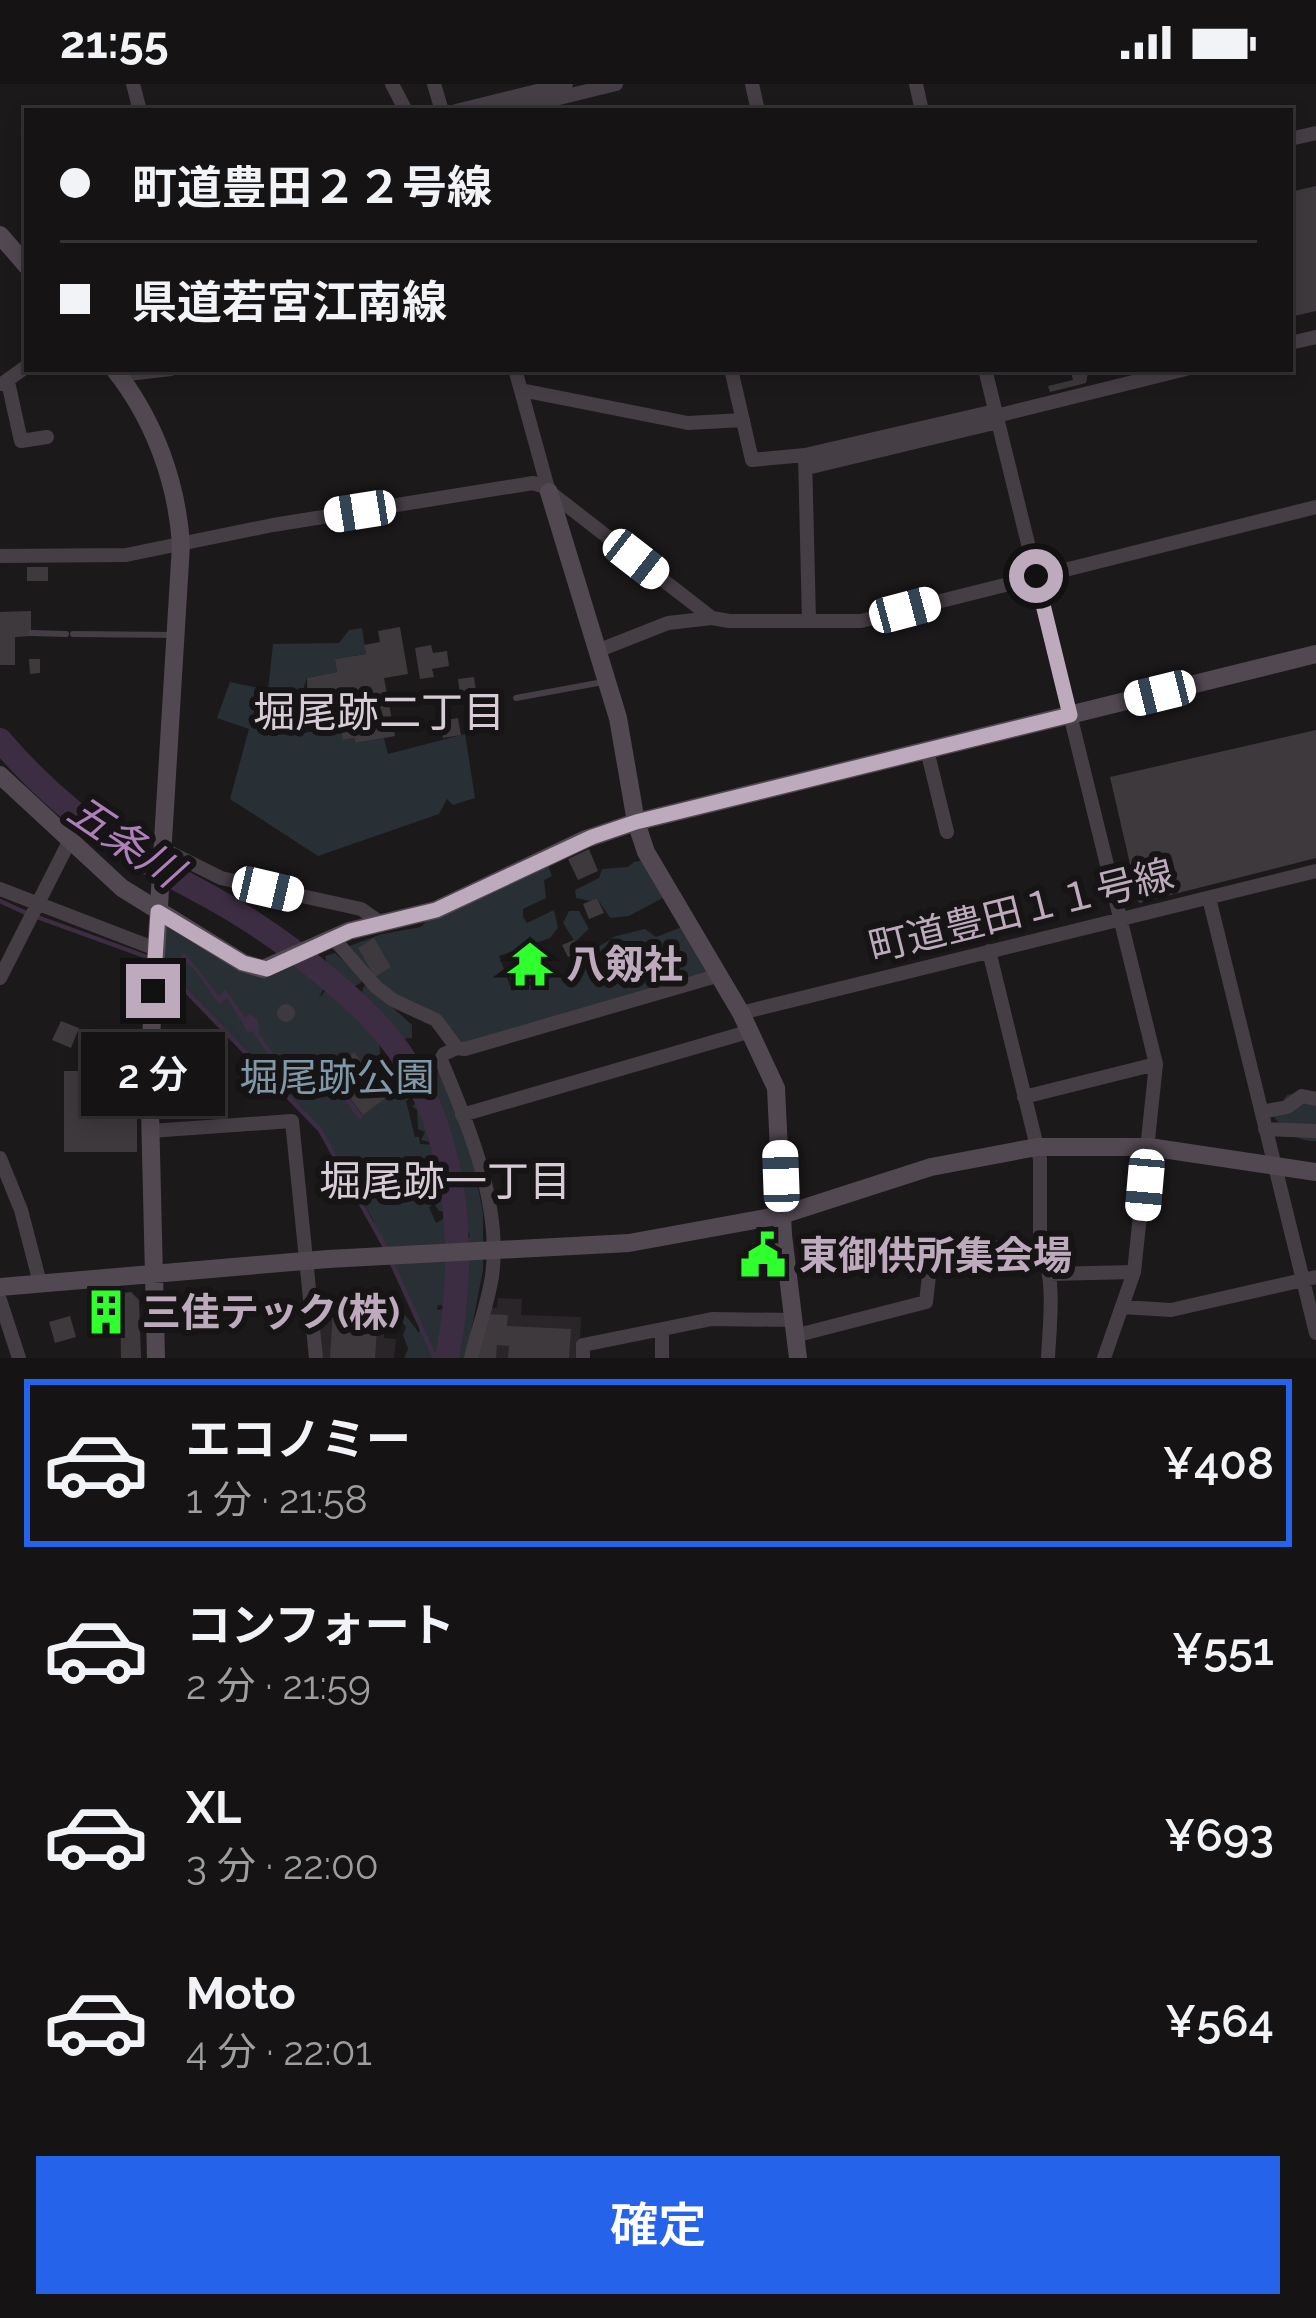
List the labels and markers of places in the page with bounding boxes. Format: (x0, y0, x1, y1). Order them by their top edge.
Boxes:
temple icon: 八剱社 (505, 939, 555, 989)
place label: 八剱社 (566, 941, 683, 987)
public building icon: 東御供所集会場 (738, 1230, 788, 1280)
place label: 東御供所集会場 (799, 1232, 1072, 1278)
building icon: 三佳テック(株) (81, 1287, 131, 1337)
place label: 三佳テック(株) (142, 1289, 400, 1335)

